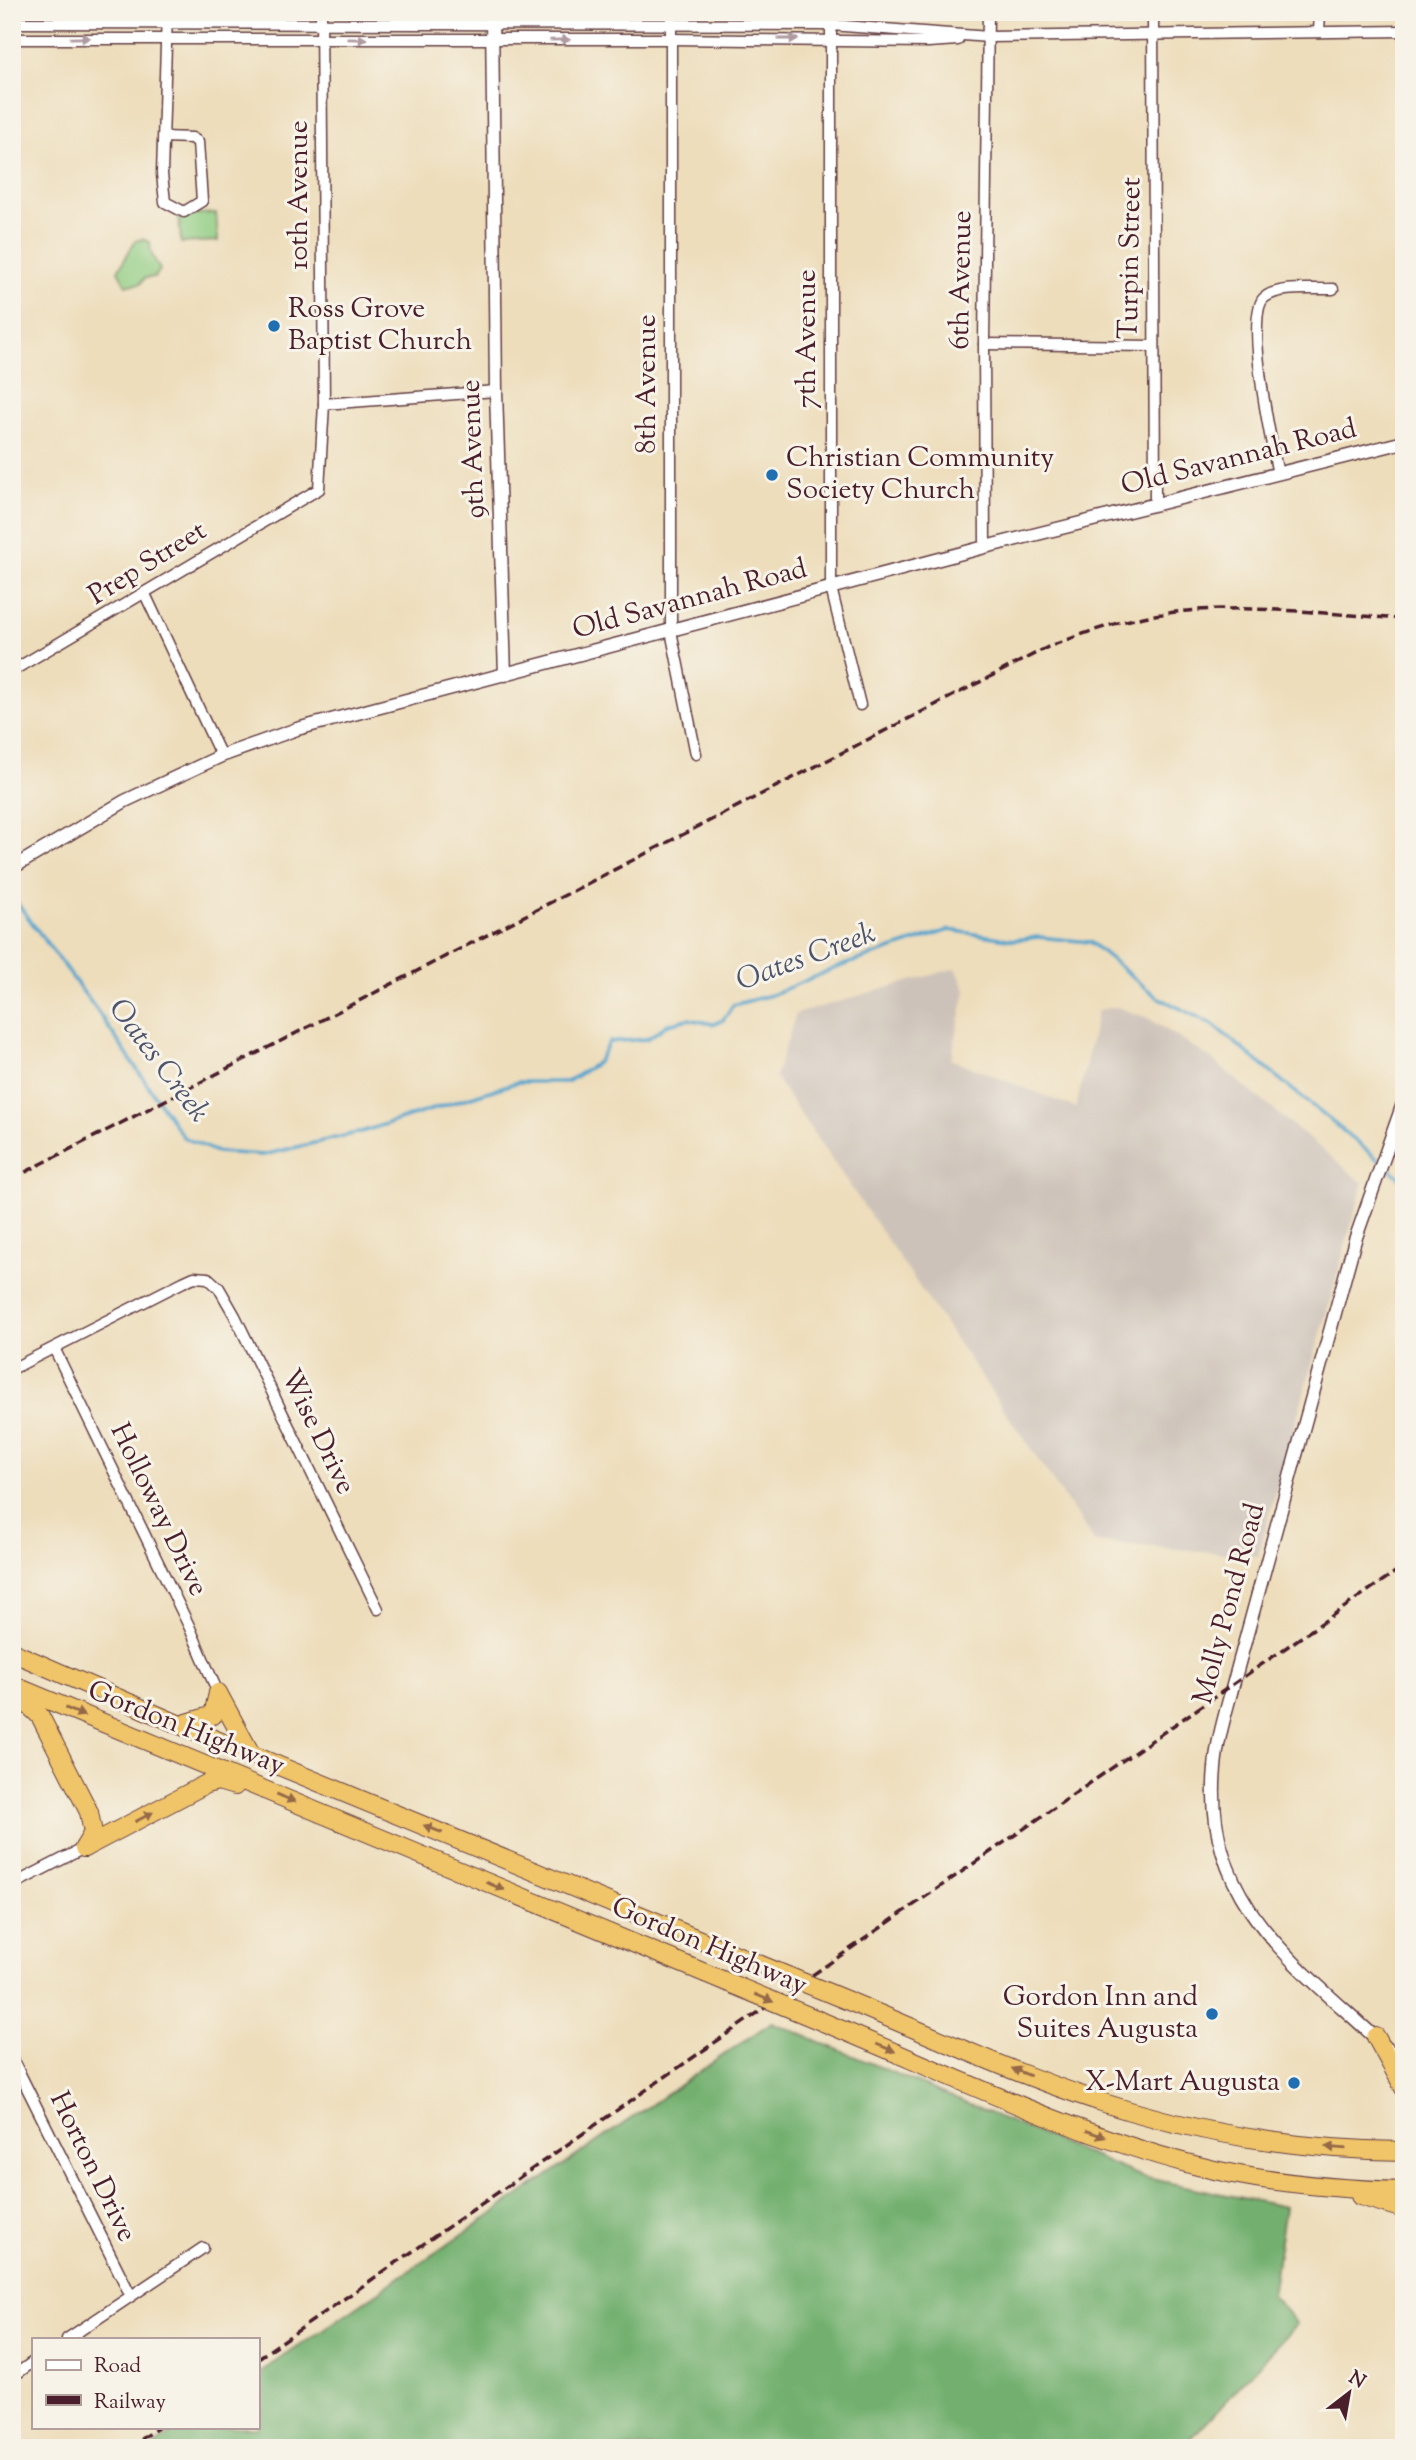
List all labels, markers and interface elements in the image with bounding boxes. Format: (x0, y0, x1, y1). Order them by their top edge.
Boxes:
one-way arrow (70, 32, 92, 44)
one-way arrow (346, 33, 368, 45)
one-way arrow (777, 33, 799, 45)
one-way arrow (549, 34, 571, 46)
street label: 10th Avenue (280, 120, 320, 270)
street label: Turpin Street (1110, 176, 1152, 339)
street label: 6th Avenue (941, 210, 983, 350)
street label: 7th Avenue (788, 269, 828, 409)
place label: Ross Grove Baptist Church (288, 290, 472, 362)
street label: 8th Avenue (628, 314, 668, 454)
marker: Ross Grove Baptist Church (266, 318, 282, 334)
street label: 9th Avenue (452, 379, 496, 519)
street label: Old Savannah Road (1117, 409, 1361, 507)
place label: Christian Community Society Church (786, 439, 1054, 511)
marker: Christian Community Society Church (764, 467, 780, 483)
street label: Prep Street (81, 512, 215, 616)
street label: Old Savannah Road (568, 549, 812, 651)
water label: Oates Creek (730, 913, 882, 1003)
water label: Oates Creek (97, 990, 219, 1132)
street label: Wise Drive (269, 1363, 365, 1501)
street label: Holloway Drive (99, 1417, 217, 1603)
street label: Molly Pond Road (1184, 1499, 1276, 1709)
street label: Gordon Highway (81, 1671, 291, 1787)
one-way arrow (65, 1706, 86, 1717)
one-way arrow (275, 1793, 296, 1804)
one-way arrow (134, 1811, 154, 1823)
one-way arrow (422, 1824, 443, 1835)
one-way arrow (485, 1881, 506, 1892)
street label: Gordon Highway (605, 1888, 813, 2006)
place label: Gordon Inn and Suites Augusta (1003, 1978, 1198, 2050)
one-way arrow (754, 1992, 775, 2003)
marker: Gordon Inn and Suites Augusta (1204, 2006, 1220, 2022)
one-way arrow (875, 2043, 896, 2054)
place label: X-Mart Augusta (1085, 2063, 1280, 2103)
one-way arrow (1010, 2066, 1031, 2077)
marker: X-Mart Augusta (1286, 2075, 1302, 2091)
street label: Horton Drive (38, 2085, 146, 2249)
one-way arrow (1086, 2129, 1107, 2140)
one-way arrow (1324, 2142, 1346, 2153)
legend (32, 2338, 259, 2428)
text: Road (94, 2352, 141, 2382)
north arrow (1314, 2358, 1384, 2428)
text: N (1343, 2365, 1370, 2396)
text: Railway (94, 2388, 166, 2418)

